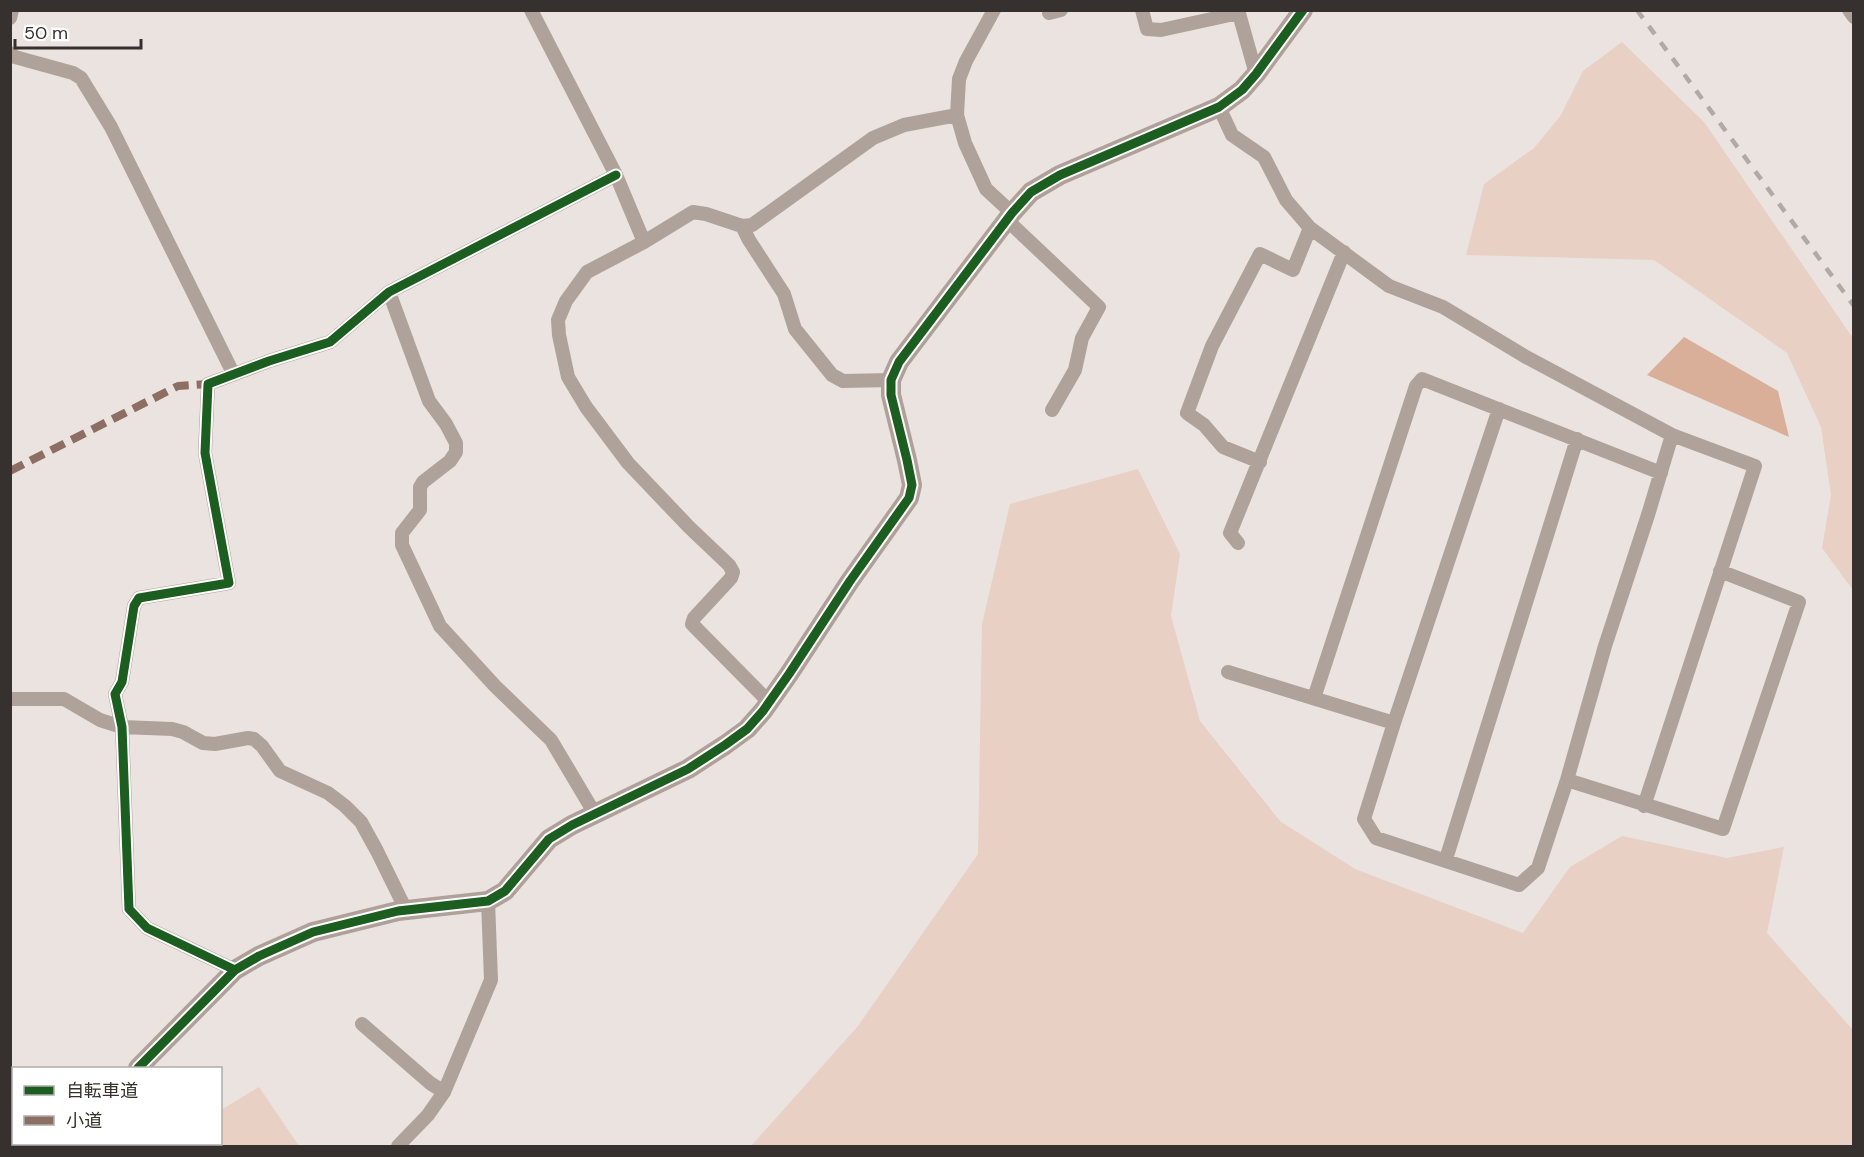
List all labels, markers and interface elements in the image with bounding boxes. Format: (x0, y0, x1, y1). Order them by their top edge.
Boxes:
scale bar (15, 12, 141, 50)
text: 50 m (24, 21, 68, 45)
legend (12, 1067, 222, 1145)
text: 自転車道 (66, 1079, 138, 1103)
text: 小道 (66, 1109, 102, 1133)

